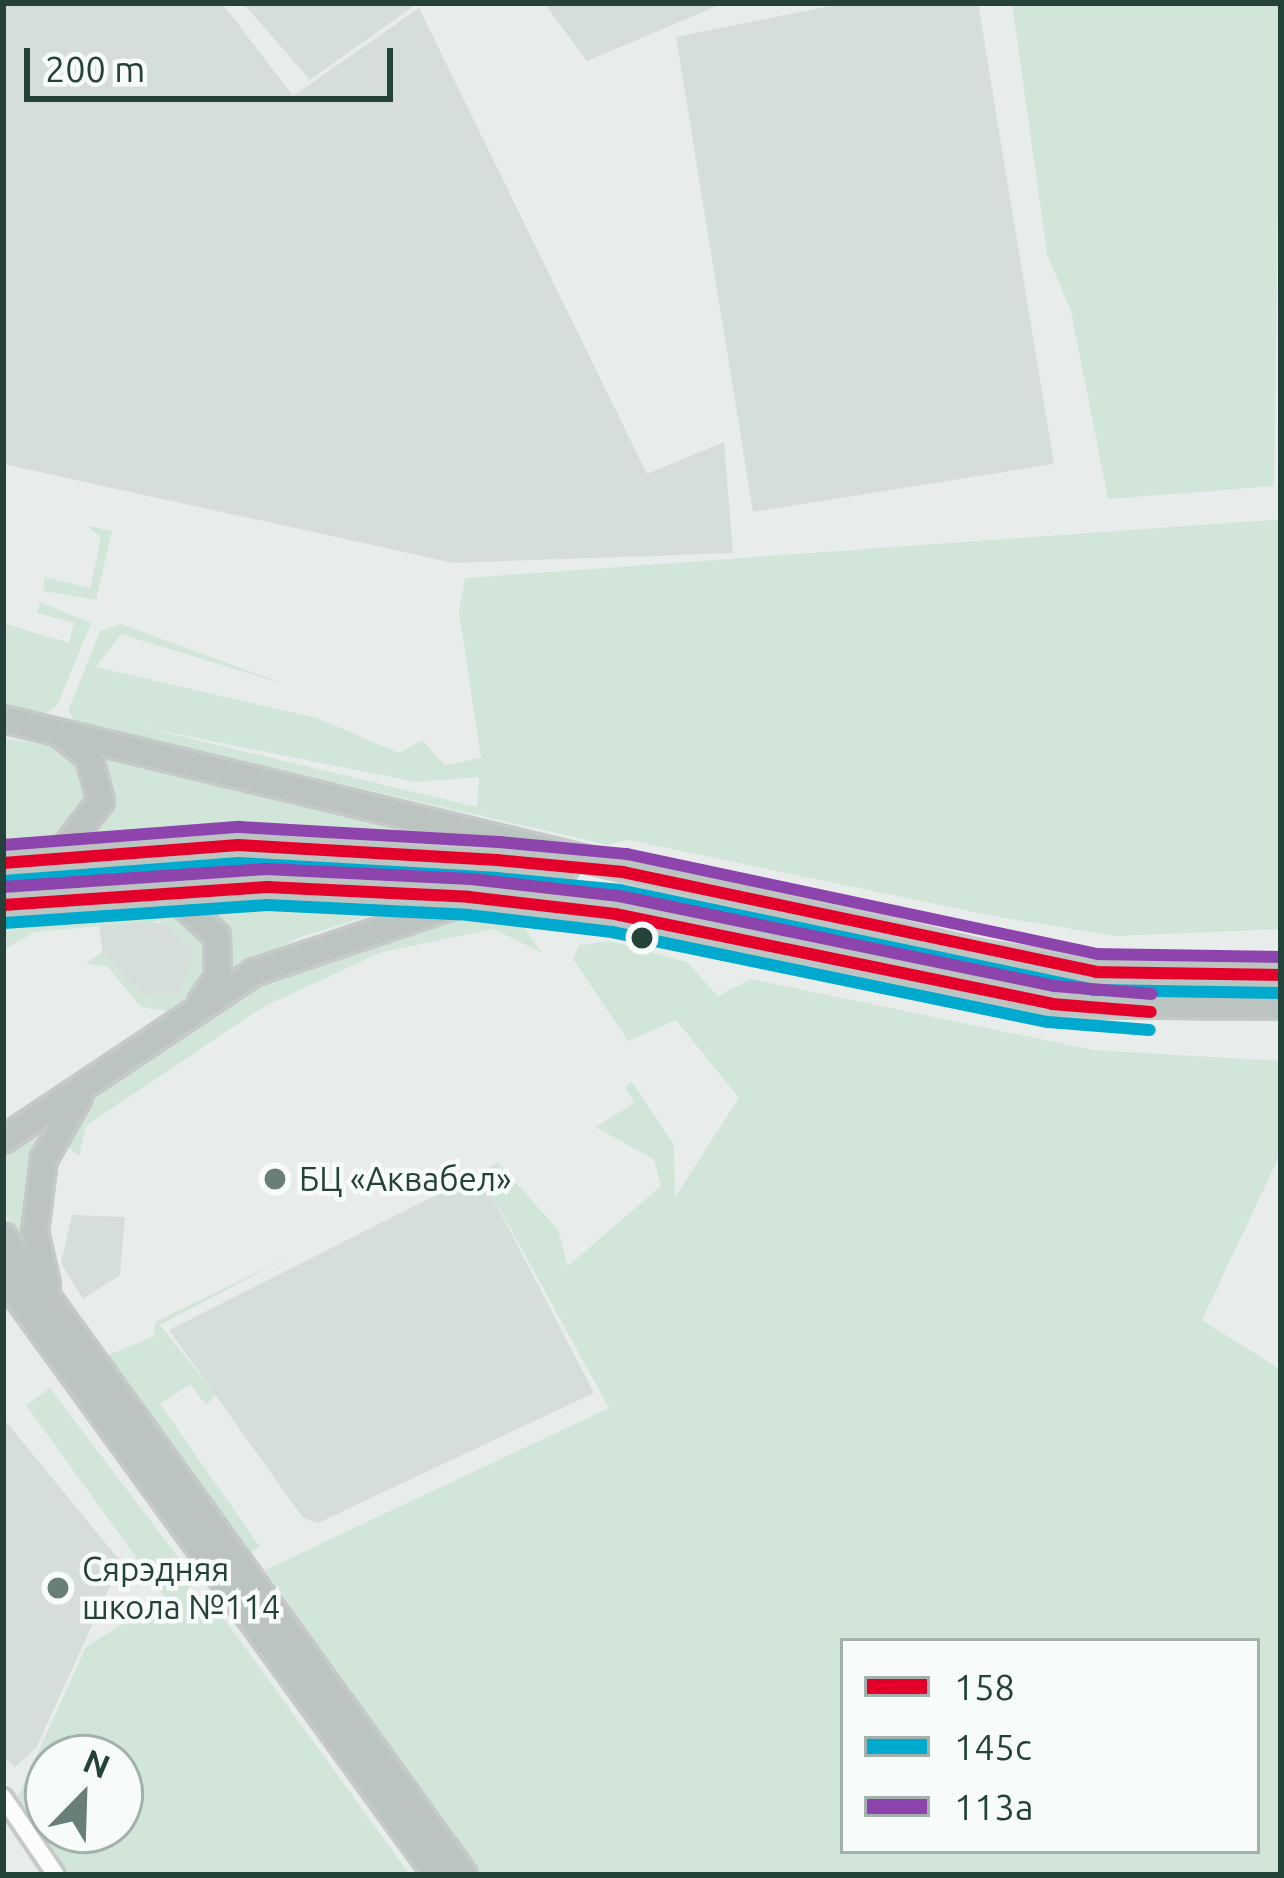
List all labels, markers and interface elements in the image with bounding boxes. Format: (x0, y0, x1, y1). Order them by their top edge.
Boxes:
scale bar (30, 24, 399, 98)
text: 200 m (45, 48, 145, 89)
unlabelled marker (631, 927, 653, 949)
place label: БЦ «Аквабел» (299, 1159, 512, 1199)
marker: БЦ «Аквабел» (262, 1166, 288, 1192)
place label: Сярэдняя школа №114 (82, 1549, 280, 1627)
marker: Сярэдняя школа №114 (45, 1575, 71, 1601)
legend (840, 1638, 1260, 1854)
text: 158 (954, 1666, 1015, 1707)
text: 145с (954, 1726, 1032, 1767)
north arrow (24, 1734, 144, 1854)
text: N (79, 1741, 116, 1785)
text: 113а (954, 1786, 1033, 1827)

